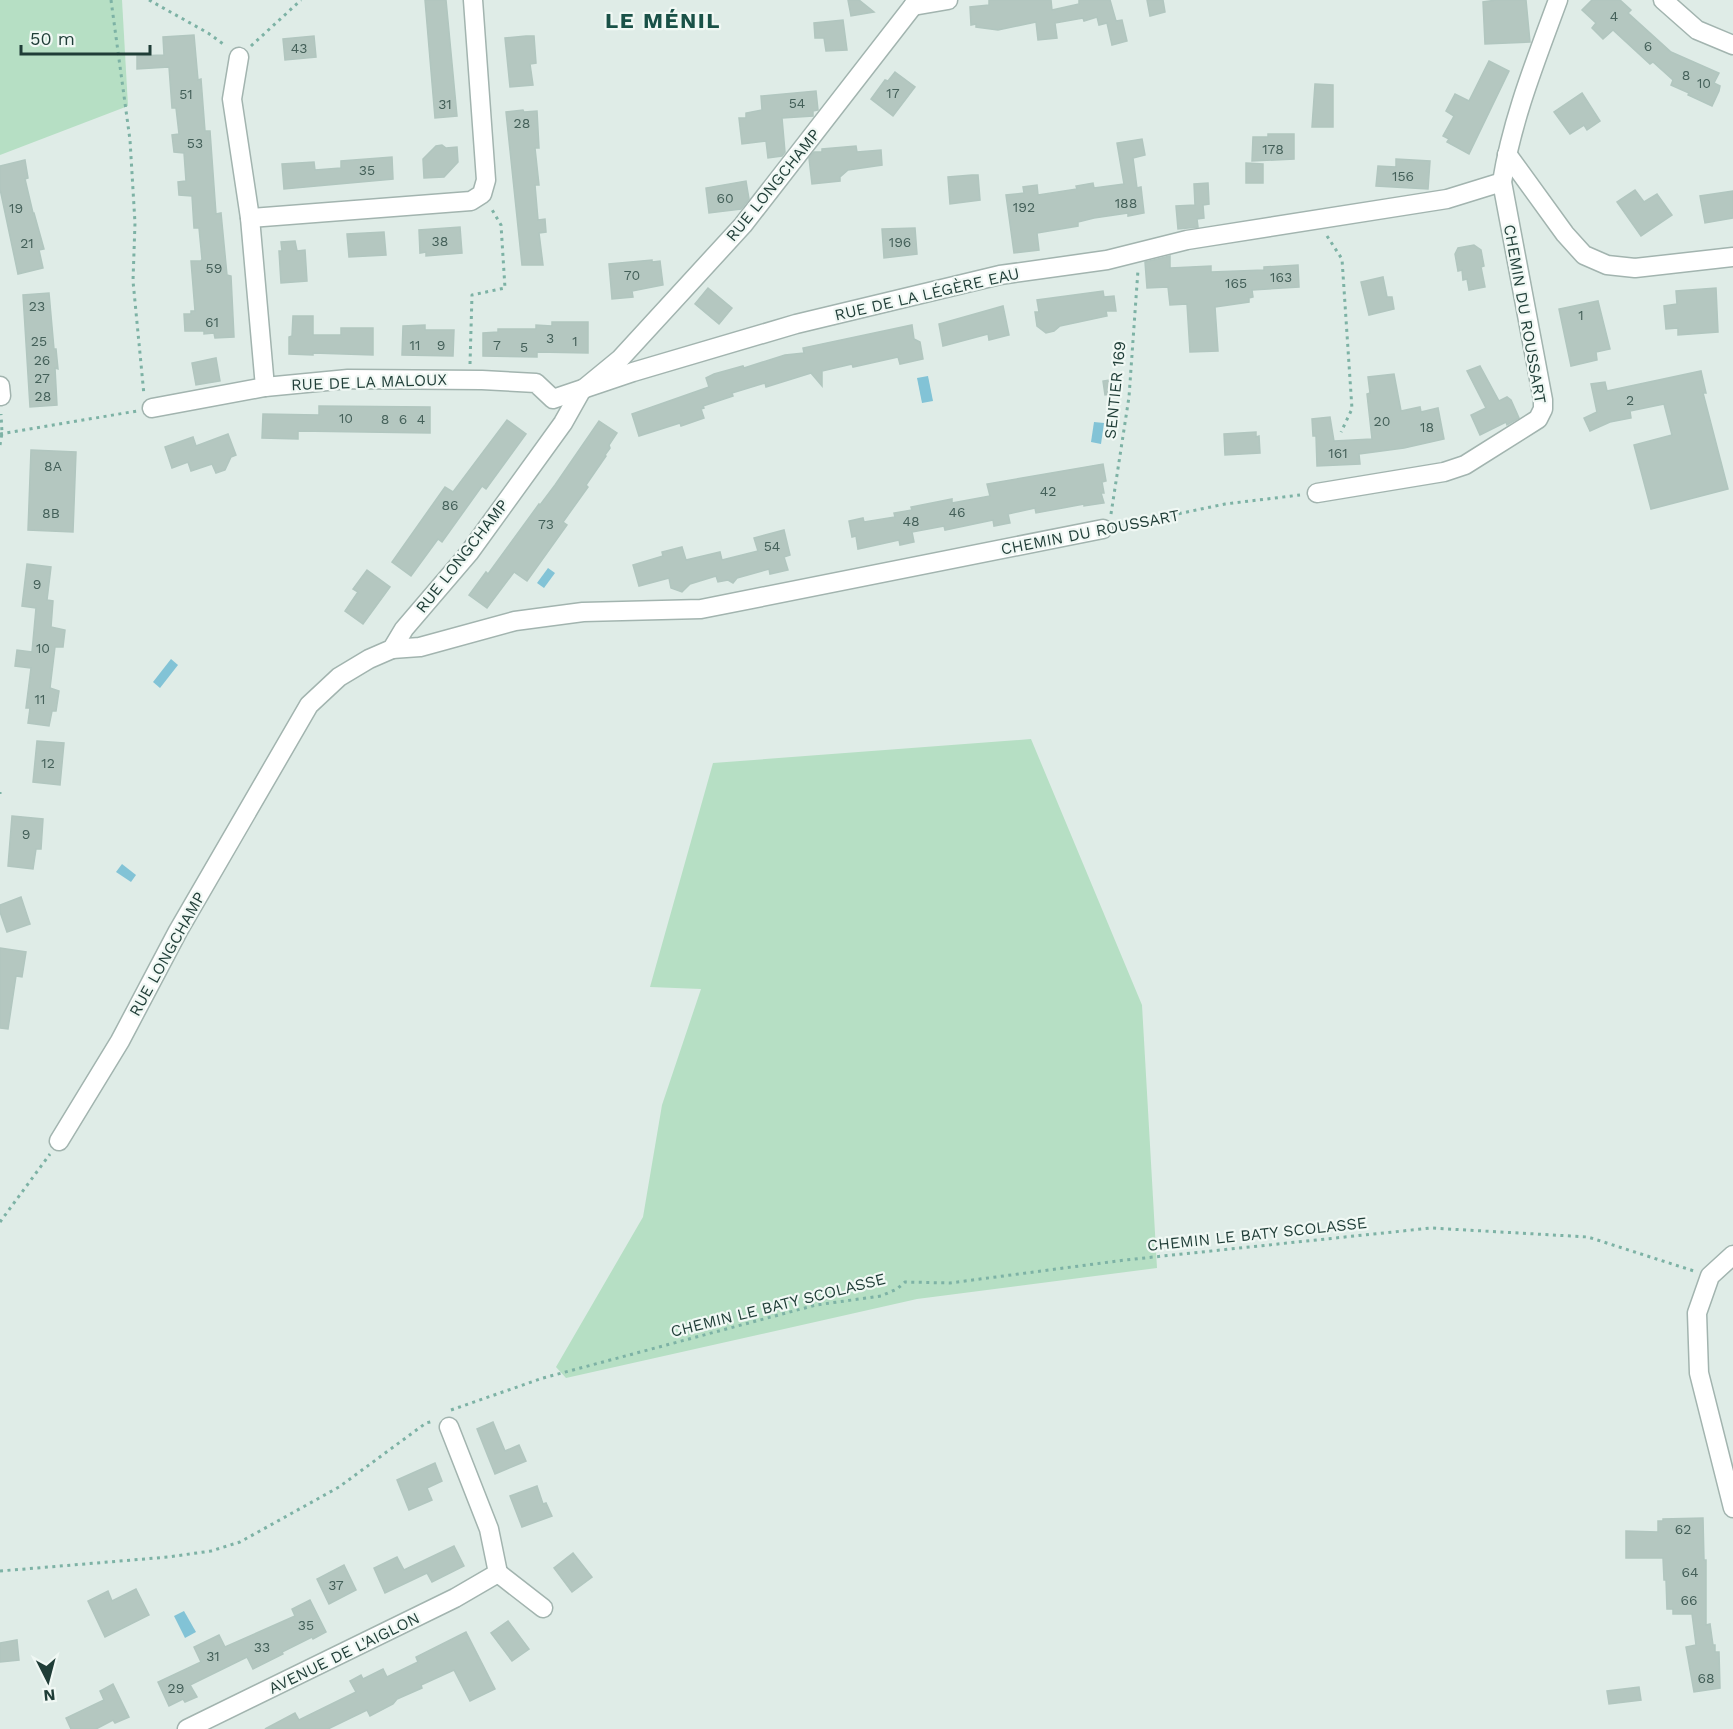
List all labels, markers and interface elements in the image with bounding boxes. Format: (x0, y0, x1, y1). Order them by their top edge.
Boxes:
district label: LE MÉNIL (605, 8, 721, 33)
house number: 4 (1610, 8, 1618, 24)
scale bar (21, 18, 150, 56)
text: 50 m (30, 28, 75, 49)
house number: 6 (1644, 38, 1652, 54)
house number: 43 (291, 40, 307, 56)
house number: 8 (1682, 67, 1690, 83)
house number: 10 (1697, 75, 1711, 91)
house number: 17 (886, 85, 900, 101)
house number: 51 (179, 86, 193, 102)
house number: 54 (789, 95, 805, 111)
house number: 31 (438, 96, 452, 112)
house number: 28 (514, 115, 530, 131)
street label: RUE LONGCHAMP (722, 125, 824, 245)
house number: 53 (187, 135, 203, 151)
house number: 178 (1262, 141, 1284, 157)
house number: 35 (359, 162, 375, 178)
house number: 156 (1392, 168, 1414, 184)
house number: 60 (716, 190, 734, 206)
house number: 188 (1115, 195, 1137, 211)
house number: 192 (1013, 199, 1035, 215)
house number: 19 (9, 200, 23, 216)
street label: CHEMIN DU ROUSSART (1500, 223, 1550, 405)
house number: 38 (432, 233, 448, 249)
house number: 196 (889, 234, 911, 250)
house number: 21 (20, 235, 34, 251)
house number: 59 (206, 260, 222, 276)
street label: RUE DE LA LÉGÈRE EAU (833, 263, 1021, 325)
house number: 70 (624, 267, 640, 283)
house number: 163 (1270, 269, 1292, 285)
house number: 165 (1225, 275, 1247, 291)
house number: 23 (29, 298, 45, 314)
house number: 1 (1578, 307, 1584, 323)
house number: 61 (205, 314, 219, 330)
house number: 3 (546, 330, 554, 346)
house number: 25 (31, 333, 47, 349)
house number: 1 (572, 333, 578, 349)
house number: 11 (410, 337, 420, 353)
house number: 9 (437, 337, 445, 353)
house number: 7 (493, 337, 501, 353)
house number: 5 (520, 339, 528, 355)
street label: SENTIER 169 (1100, 340, 1130, 440)
house number: 26 (34, 352, 50, 368)
house number: 27 (34, 370, 50, 386)
street label: RUE DE LA MALOUX (291, 370, 448, 394)
house number: 28 (35, 388, 51, 404)
house number: 2 (1626, 392, 1634, 408)
house number: 10 (339, 410, 353, 426)
house number: 8 (381, 411, 389, 427)
house number: 6 (399, 411, 407, 427)
house number: 4 (417, 411, 425, 427)
house number: 20 (1374, 413, 1390, 429)
house number: 18 (1420, 419, 1434, 435)
house number: 161 (1328, 445, 1348, 461)
house number: 8A (44, 458, 62, 474)
house number: 42 (1040, 483, 1056, 499)
street label: RUE LONGCHAMP (412, 495, 512, 617)
house number: 86 (441, 497, 459, 513)
house number: 46 (948, 504, 966, 520)
house number: 8B (42, 505, 60, 521)
street label: CHEMIN DU ROUSSART (999, 505, 1181, 559)
house number: 48 (902, 513, 920, 529)
house number: 73 (538, 516, 554, 532)
house number: 54 (764, 538, 780, 554)
house number: 9 (33, 576, 41, 592)
house number: 10 (36, 640, 50, 656)
house number: 11 (35, 691, 45, 707)
house number: 12 (41, 755, 55, 771)
house number: 9 (22, 826, 30, 842)
street label: RUE LONGCHAMP (125, 888, 209, 1019)
street label: CHEMIN LE BATY SCOLASSE (1146, 1213, 1368, 1255)
street label: CHEMIN LE BATY SCOLASSE (669, 1269, 887, 1341)
house number: 62 (1675, 1521, 1691, 1537)
house number: 64 (1681, 1564, 1699, 1580)
house number: 37 (328, 1577, 344, 1593)
house number: 66 (1680, 1592, 1698, 1608)
street label: AVENUE DE L'AIGLON (265, 1608, 423, 1698)
house number: 35 (298, 1617, 314, 1633)
house number: 33 (254, 1639, 270, 1655)
house number: 31 (206, 1648, 220, 1664)
north arrow (18, 1651, 78, 1711)
house number: 68 (1697, 1670, 1715, 1686)
house number: 29 (168, 1680, 184, 1696)
text: N (43, 1685, 56, 1705)

